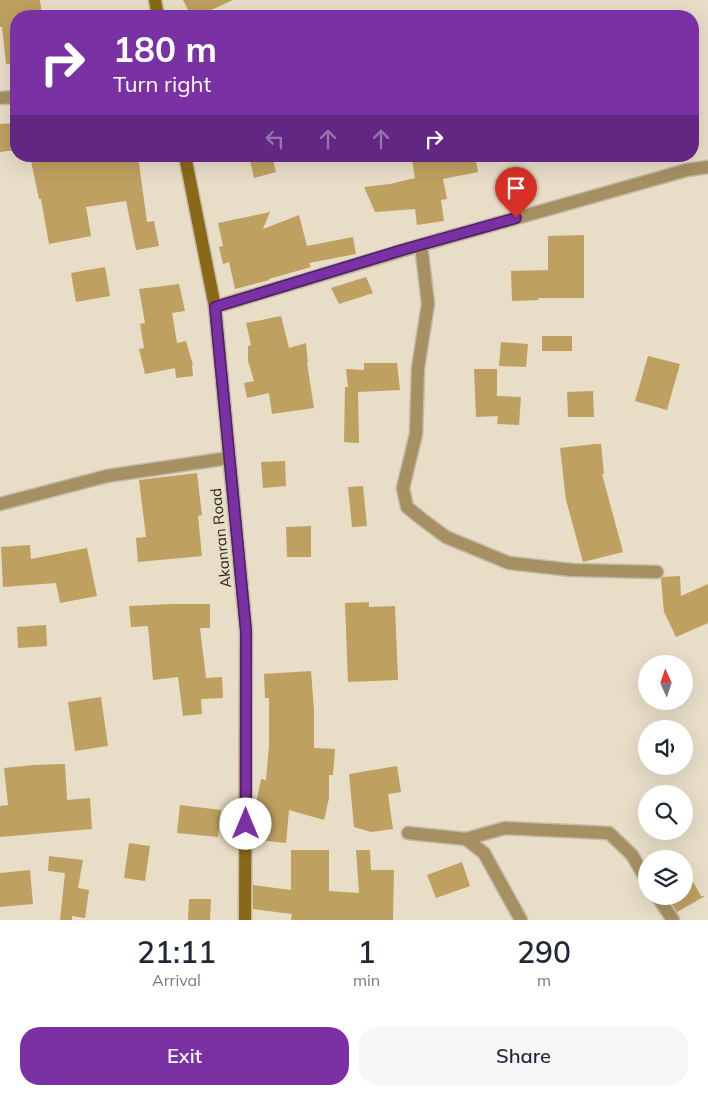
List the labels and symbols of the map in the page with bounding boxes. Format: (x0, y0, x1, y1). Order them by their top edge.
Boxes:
pin (495, 167, 537, 218)
street label: Akanran Road (206, 487, 235, 589)
north arrow (638, 655, 692, 710)
position arrow (219, 797, 271, 849)

